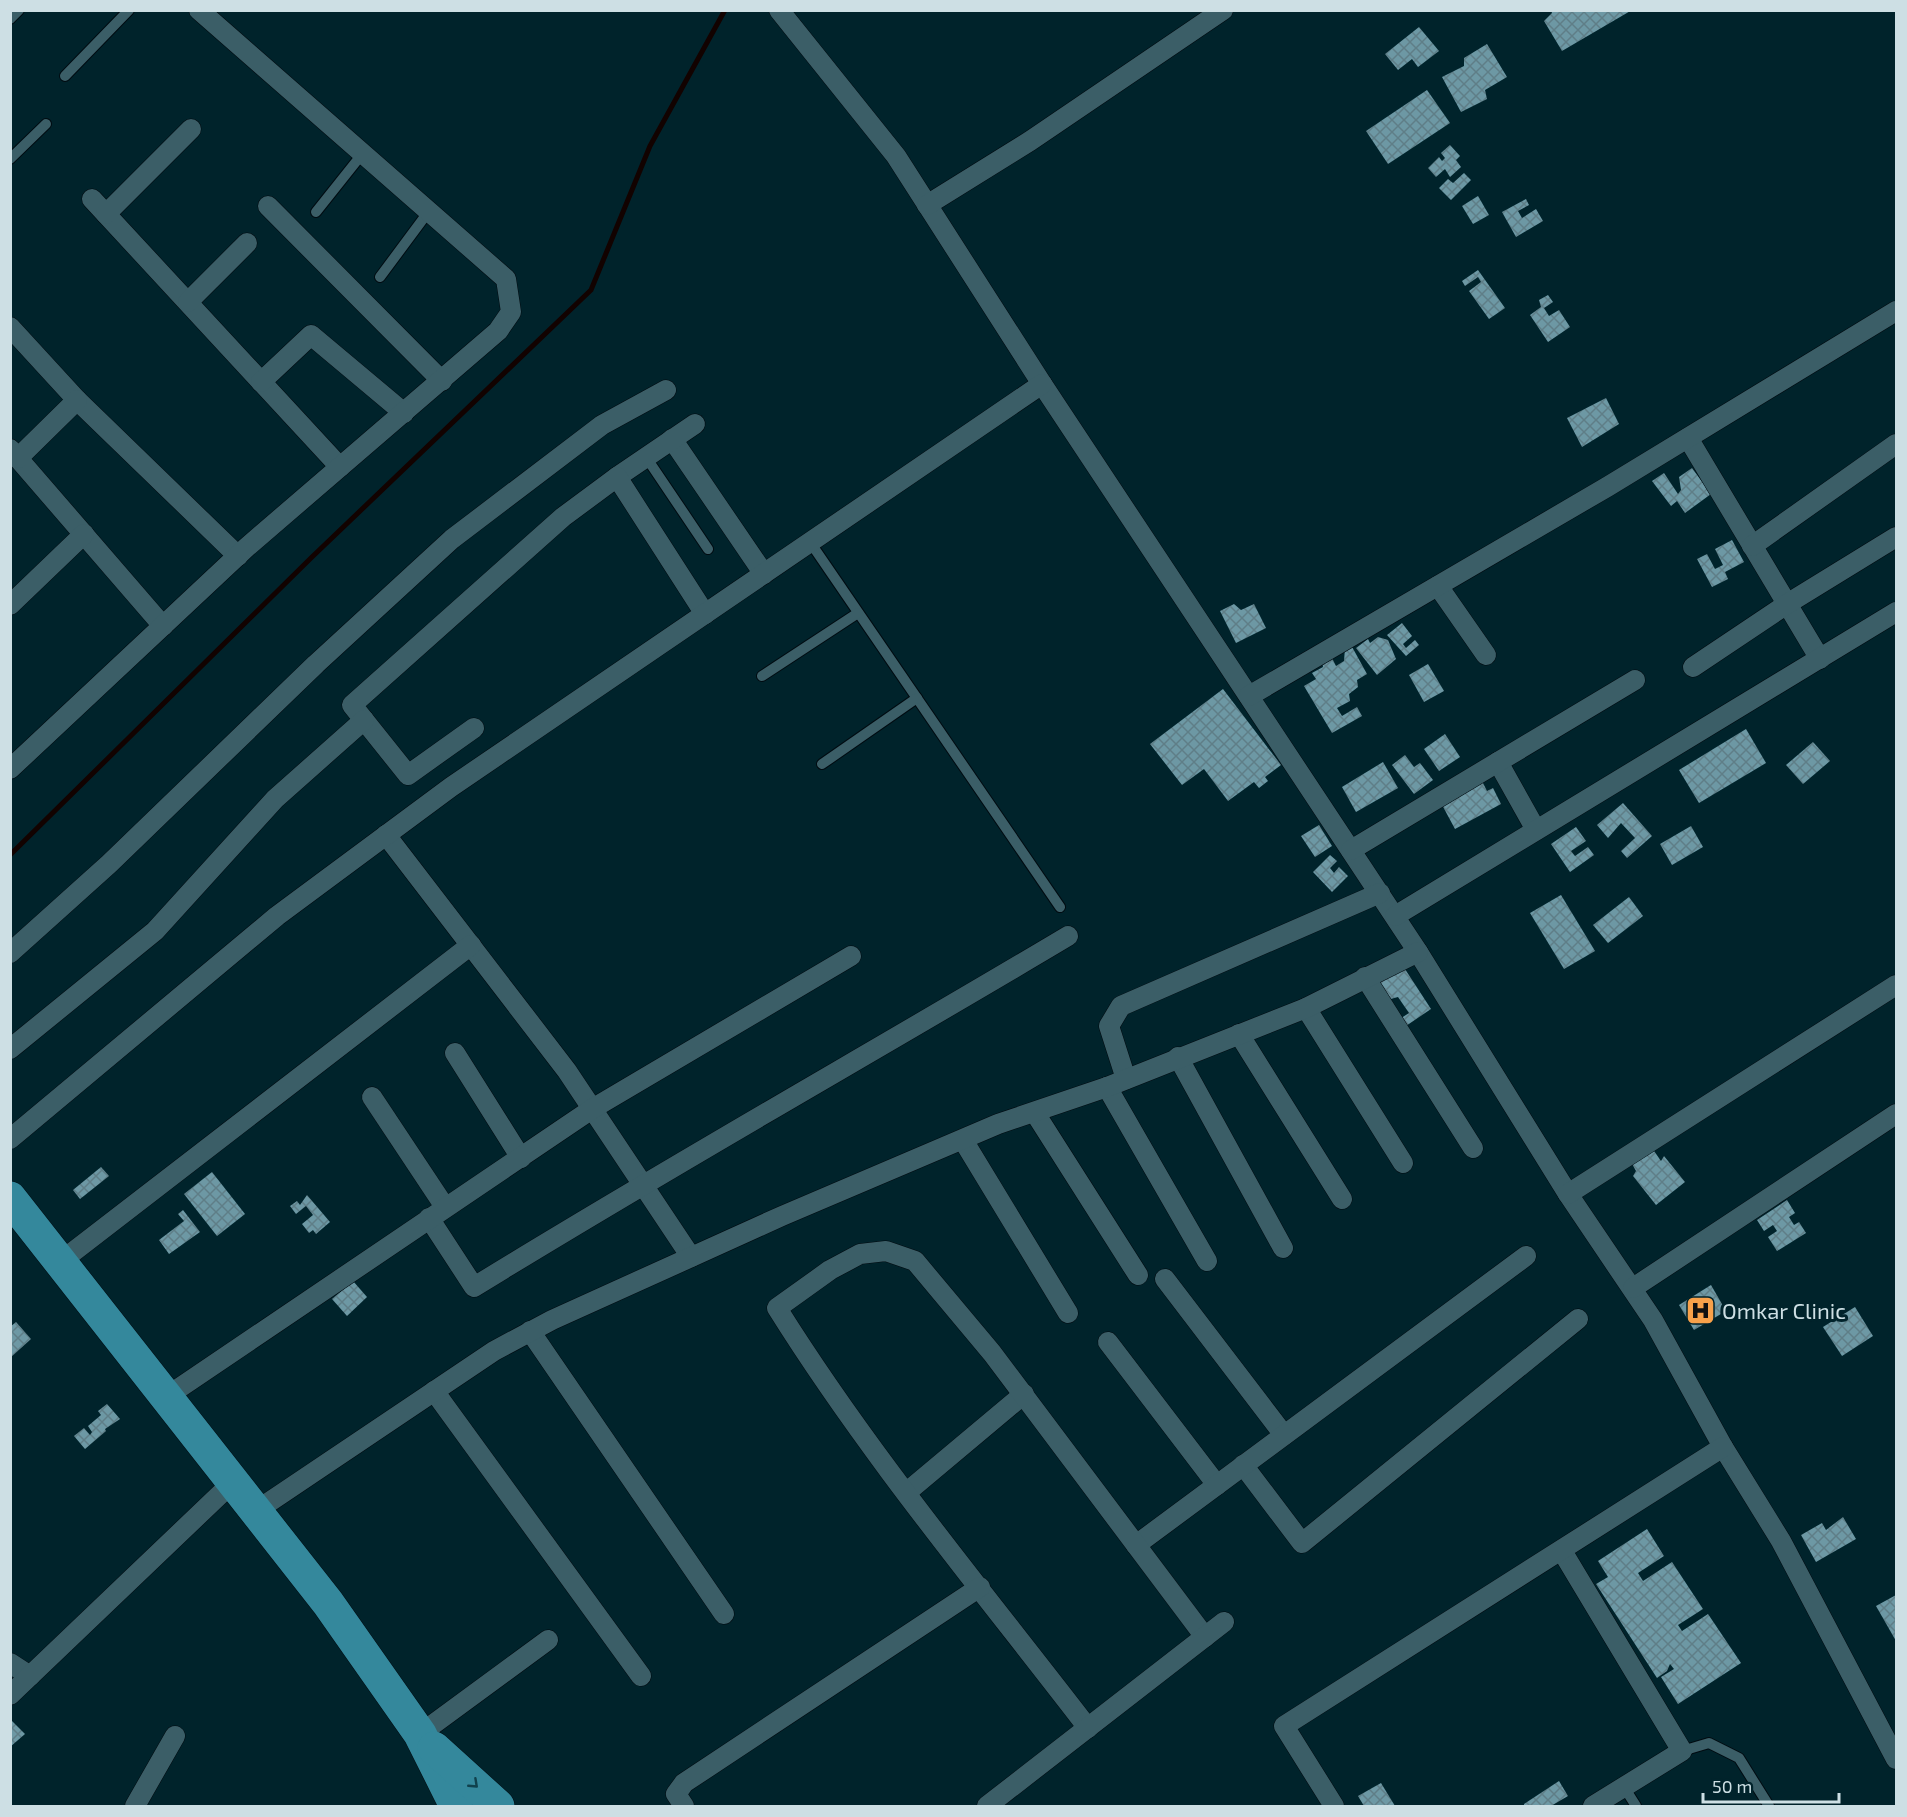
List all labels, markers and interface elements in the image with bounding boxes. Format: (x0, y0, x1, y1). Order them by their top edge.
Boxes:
hospital icon: Omkar Clinic (1685, 1294, 1717, 1326)
place label: Omkar Clinic (1722, 1297, 1846, 1323)
scale bar (1703, 1766, 1840, 1804)
text: 50 m (1712, 1775, 1752, 1797)
one-way arrow (467, 1777, 478, 1788)

